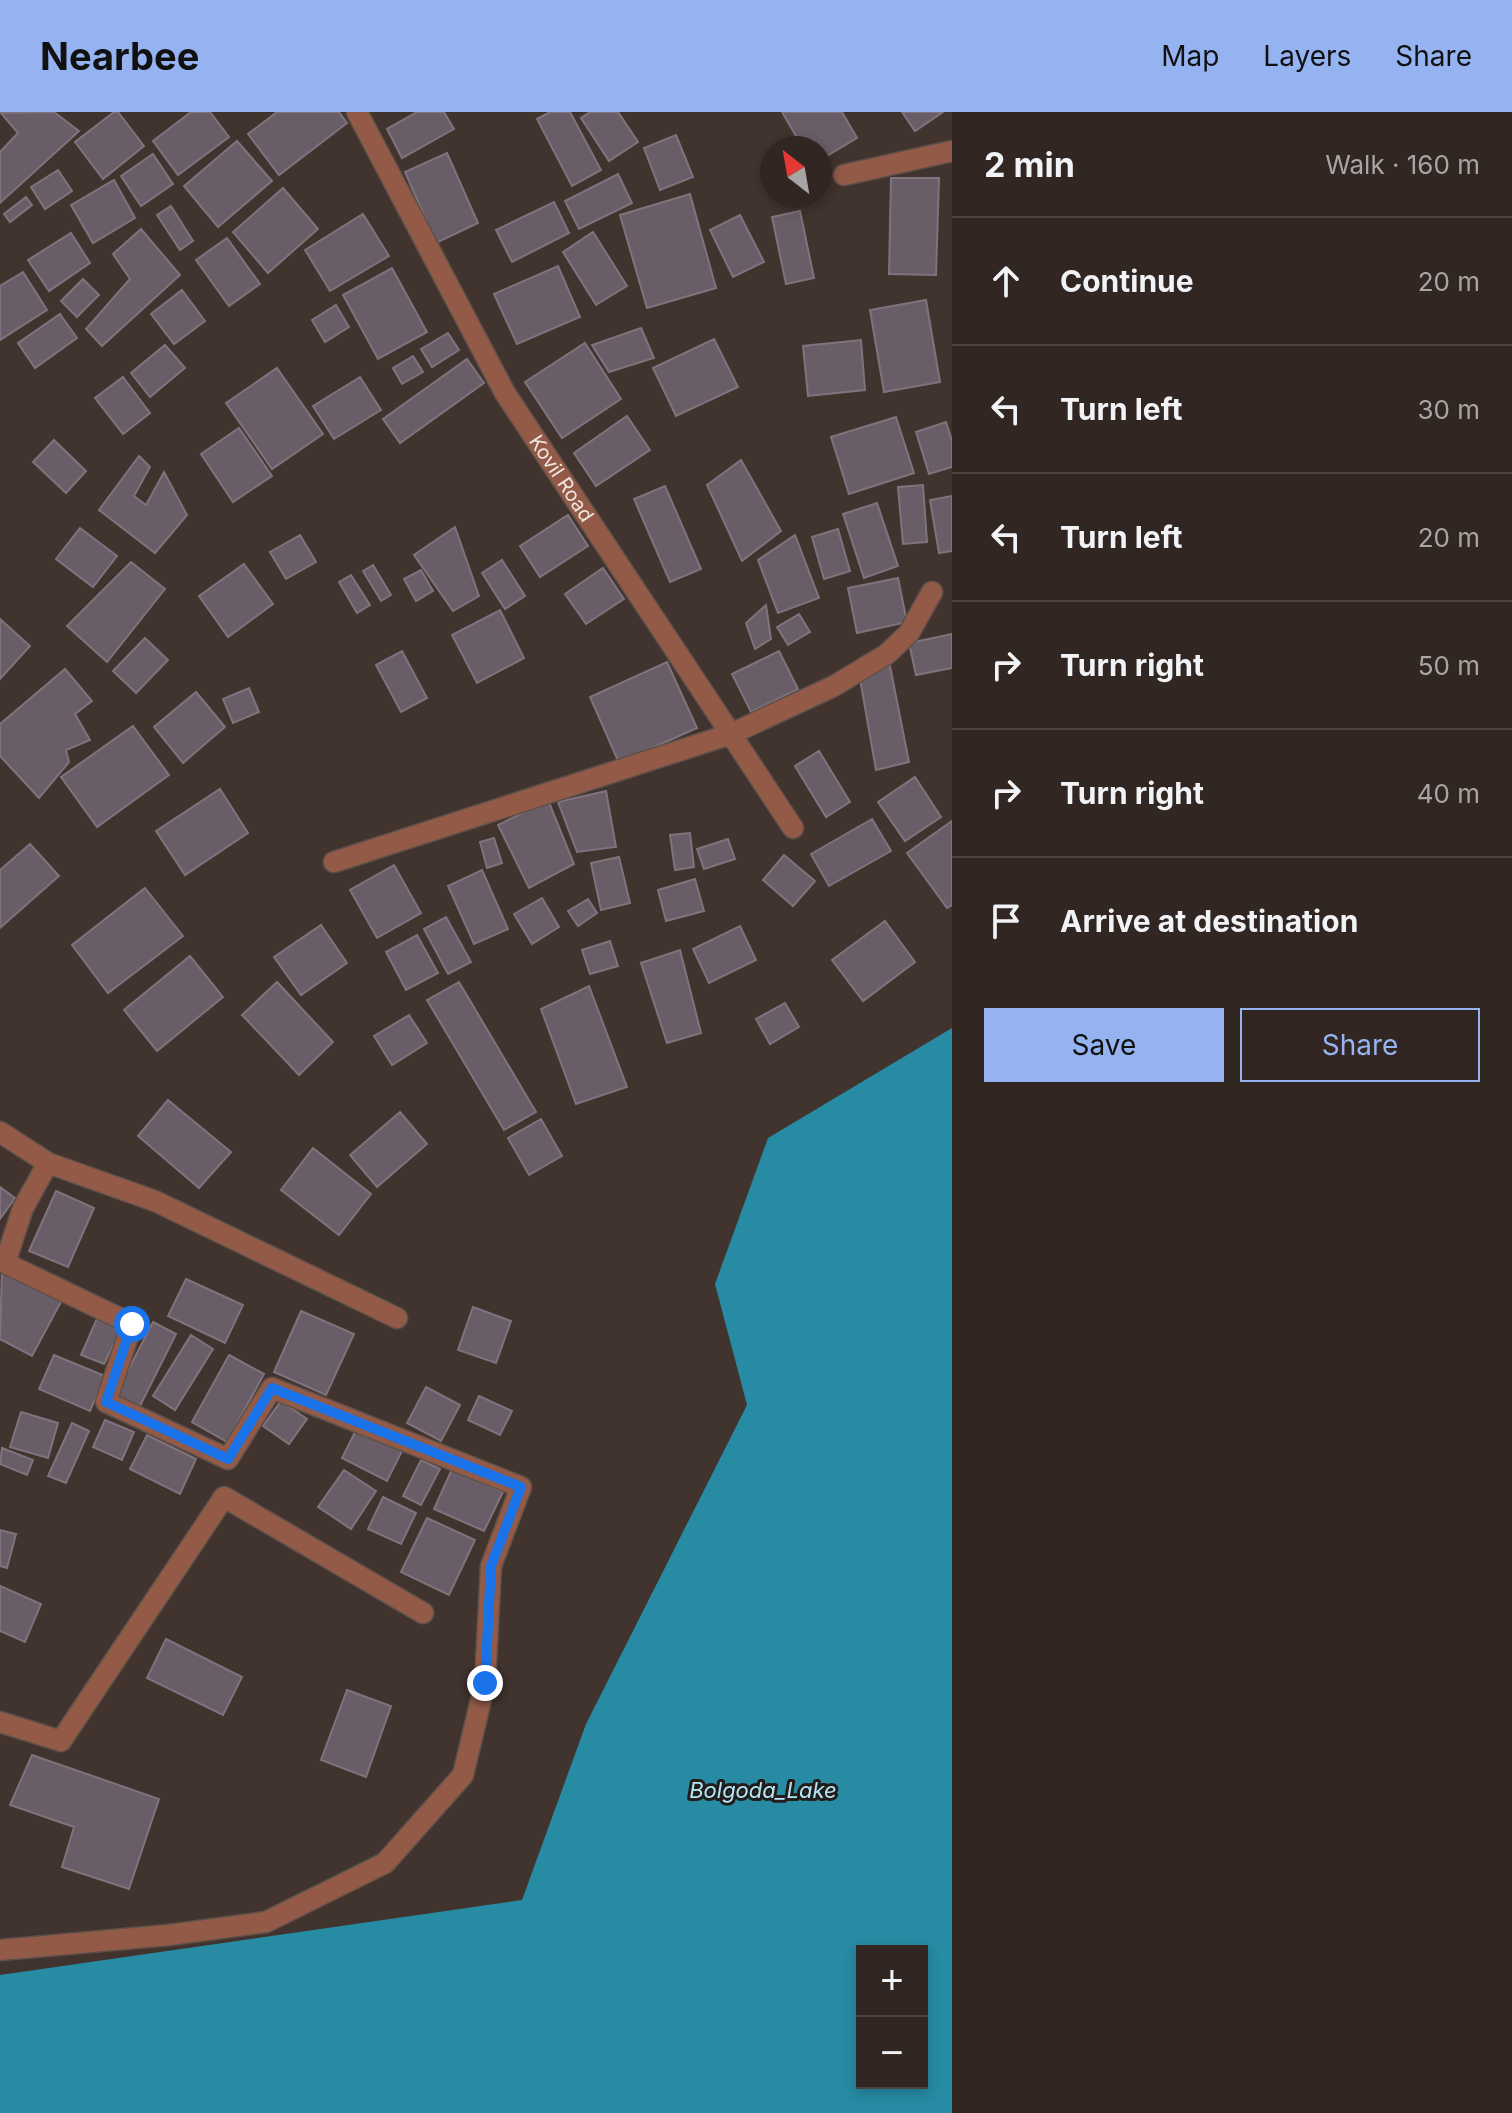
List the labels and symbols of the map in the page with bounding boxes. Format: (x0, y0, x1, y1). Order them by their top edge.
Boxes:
north arrow (760, 136, 832, 208)
street label: Kovil Road (524, 430, 599, 526)
route start (114, 1306, 150, 1342)
route end (467, 1665, 503, 1701)
water label: Bolgoda_Lake (689, 1777, 837, 1803)

